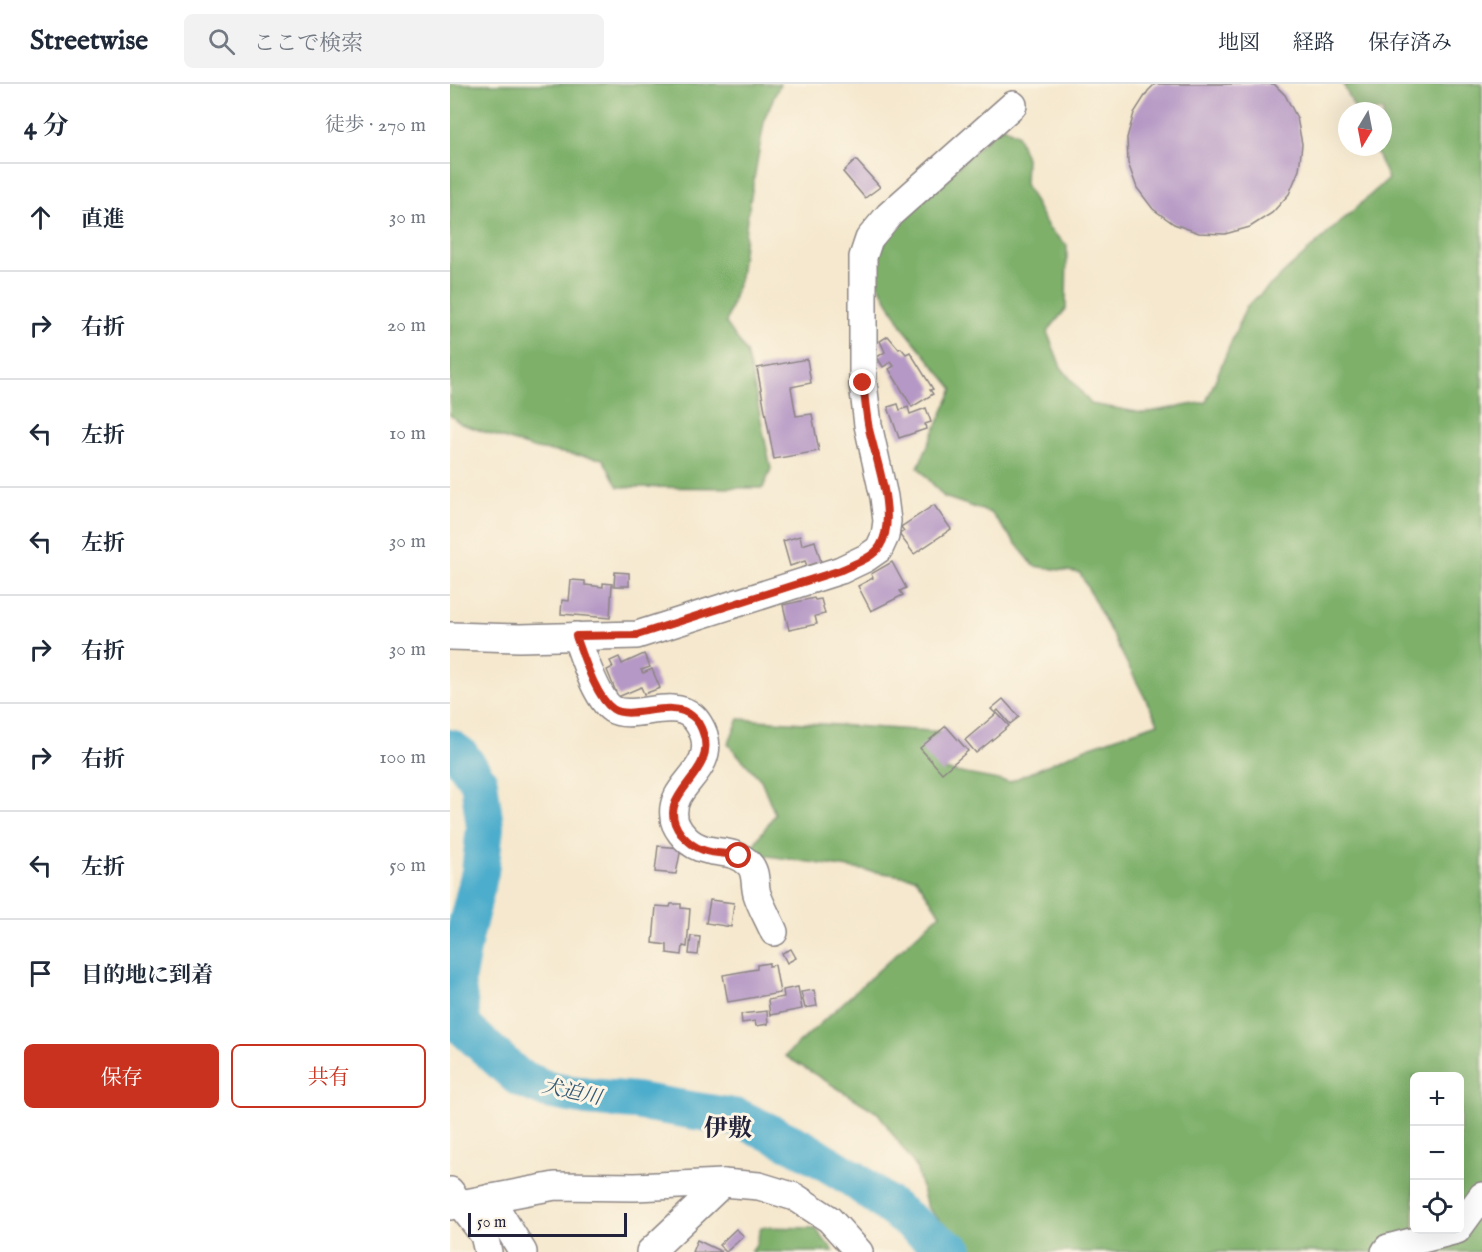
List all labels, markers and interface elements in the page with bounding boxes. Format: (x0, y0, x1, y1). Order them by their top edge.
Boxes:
search box (184, 14, 604, 68)
text: Streetwise (30, 24, 148, 59)
icon: search (205, 25, 238, 58)
text: ここで検索 (253, 30, 363, 58)
text: 地図 (1218, 30, 1260, 57)
text: 経路 (1293, 30, 1335, 57)
text: 保存済み (1368, 30, 1452, 57)
north arrow (1338, 102, 1392, 156)
text: 4 分 (24, 110, 68, 143)
text: 徒歩 · 270 m (325, 113, 426, 138)
icon: ahead (24, 201, 57, 234)
text: 30 m (389, 205, 426, 230)
text: 直進 (81, 206, 125, 234)
icon: right (24, 309, 57, 342)
text: 20 m (387, 313, 426, 338)
text: 右折 (81, 314, 125, 342)
route end (849, 369, 875, 395)
icon: left (24, 417, 57, 450)
text: 10 m (389, 421, 426, 446)
text: 左折 (81, 422, 125, 450)
icon: left (24, 525, 57, 558)
text: 30 m (389, 529, 426, 554)
text: 左折 (81, 530, 125, 558)
icon: right (24, 633, 57, 666)
text: 30 m (389, 637, 426, 662)
text: 右折 (81, 638, 125, 666)
icon: right (24, 741, 57, 774)
text: 100 m (379, 745, 426, 770)
text: 右折 (81, 746, 125, 774)
route start (725, 842, 751, 868)
icon: left (24, 849, 57, 882)
text: 50 m (389, 853, 426, 878)
text: 左折 (81, 854, 125, 882)
icon: arrive (24, 957, 57, 990)
text: 目的地に到着 (81, 962, 213, 990)
button: 保存 (24, 1044, 219, 1108)
button: 共有 (231, 1044, 426, 1108)
map controls (1410, 1072, 1464, 1234)
button: + (1410, 1072, 1464, 1126)
water label: 犬迫川 (540, 1074, 606, 1111)
district label: 伊敷 (704, 1114, 752, 1145)
button: − (1410, 1126, 1464, 1180)
button: locate (1410, 1180, 1464, 1234)
scale bar (468, 1210, 627, 1238)
text: 50 m (477, 1213, 506, 1233)

